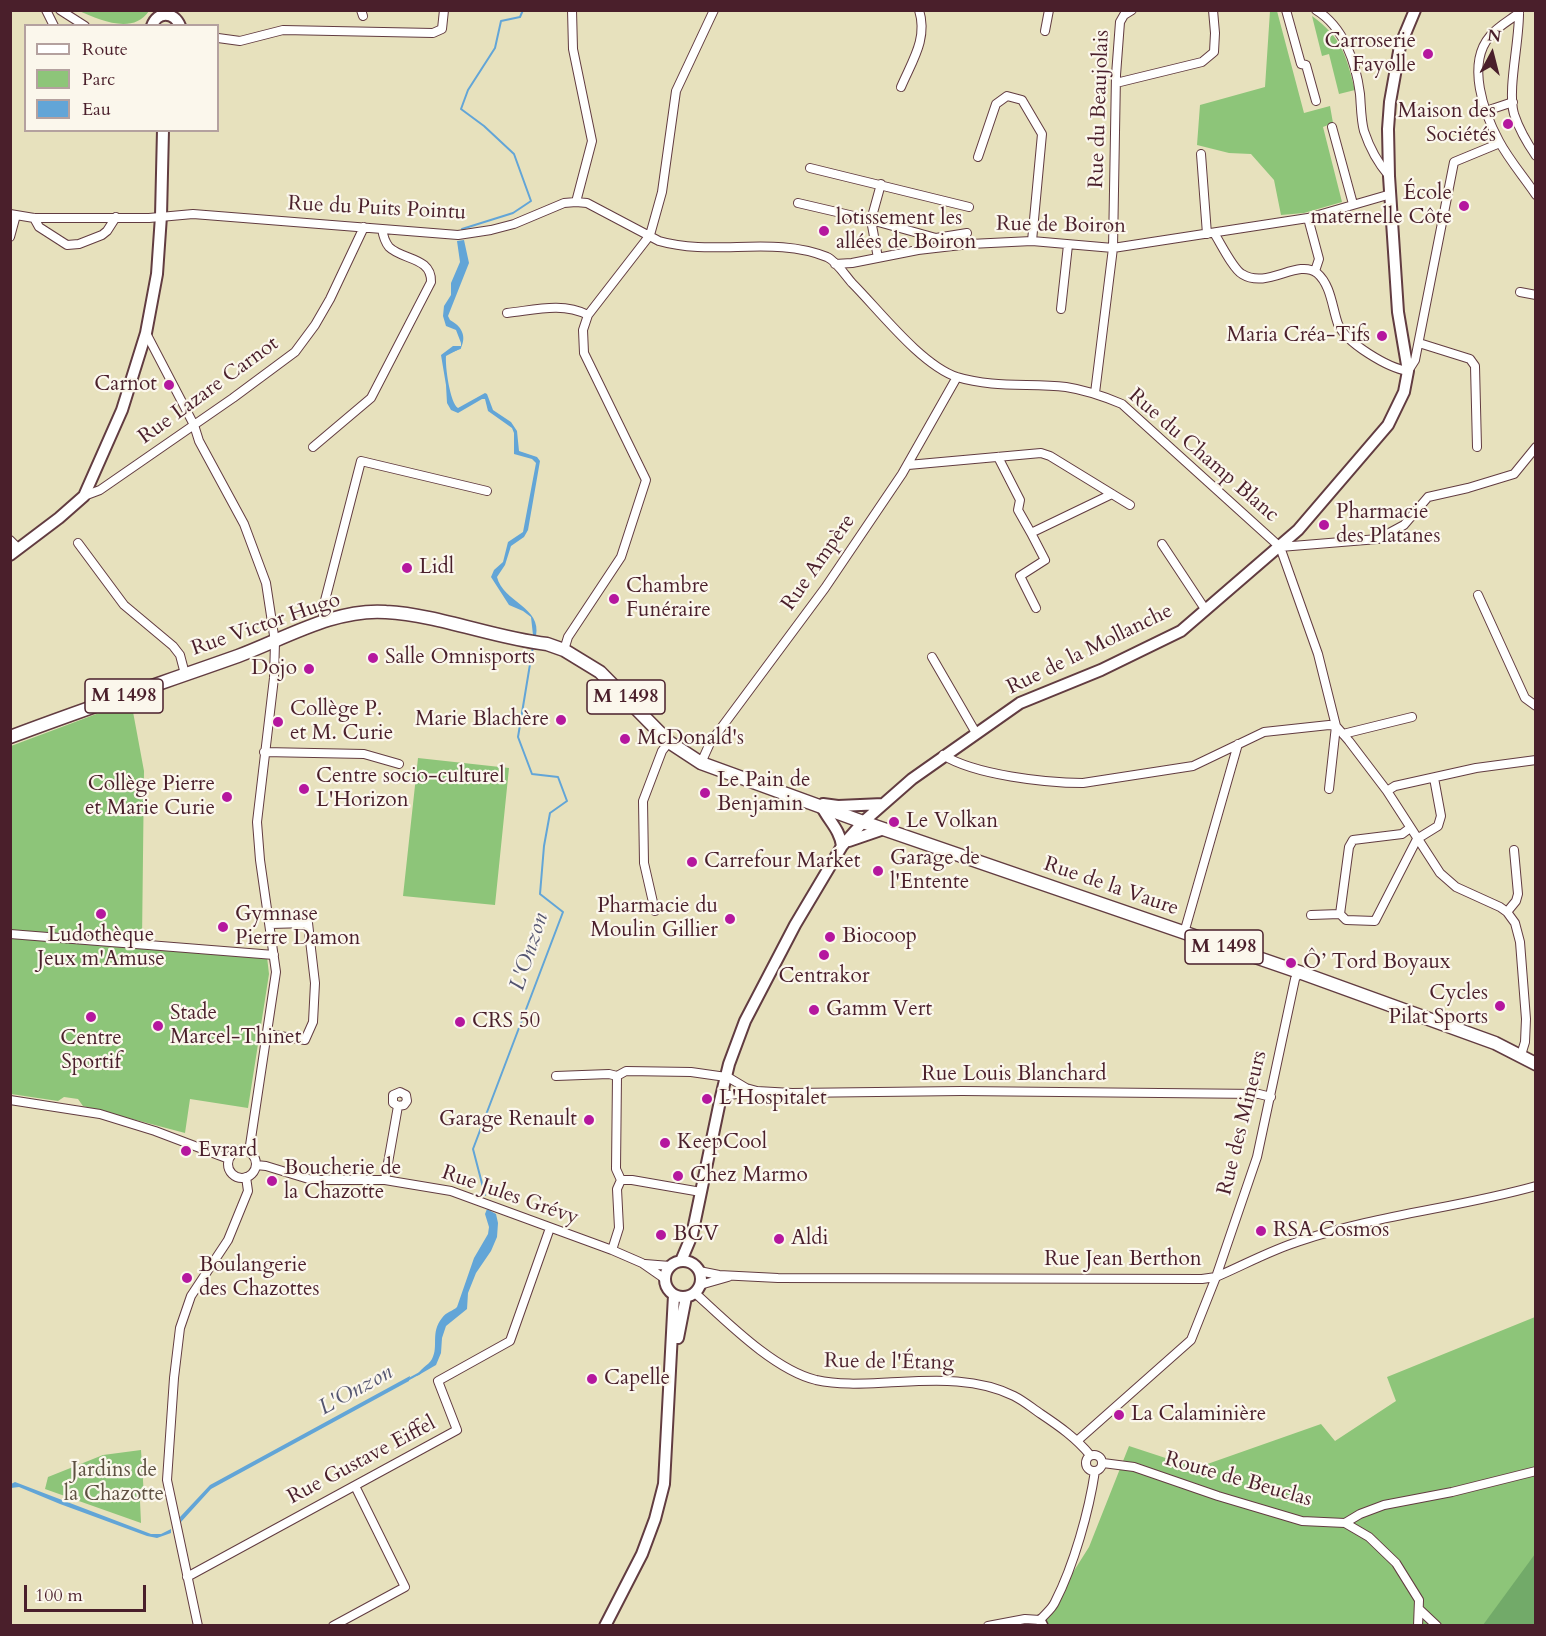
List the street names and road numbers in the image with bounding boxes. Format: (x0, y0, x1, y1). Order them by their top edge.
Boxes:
street label: Rue du Beaujolais (1085, 29, 1115, 189)
street label: Rue du Puits Pointu (287, 192, 467, 226)
street label: Rue de Boiron (996, 212, 1126, 240)
street label: Rue Lazare Carnot (134, 332, 284, 450)
street label: Rue du Champ Blanc (1123, 384, 1283, 528)
street label: Rue Ampère (777, 510, 861, 616)
street label: Rue Victor Hugo (188, 588, 344, 662)
street label: Rue de la Mollanche (1003, 599, 1177, 701)
road number: M 1498 (85, 679, 163, 713)
road number: M 1498 (587, 680, 665, 714)
street label: Rue de la Vaure (1040, 852, 1182, 922)
road number: M 1498 (1185, 930, 1263, 964)
street label: Rue des Mineurs (1213, 1048, 1273, 1198)
street label: Rue Louis Blanchard (921, 1062, 1107, 1088)
street label: Rue Jules Grévy (438, 1161, 582, 1231)
street label: Rue Jean Berthon (1044, 1247, 1202, 1273)
street label: Rue de l'Étang (824, 1349, 954, 1377)
street label: Rue Gustave Eiffel (284, 1411, 440, 1511)
street label: Route de Beuclas (1161, 1447, 1315, 1513)

